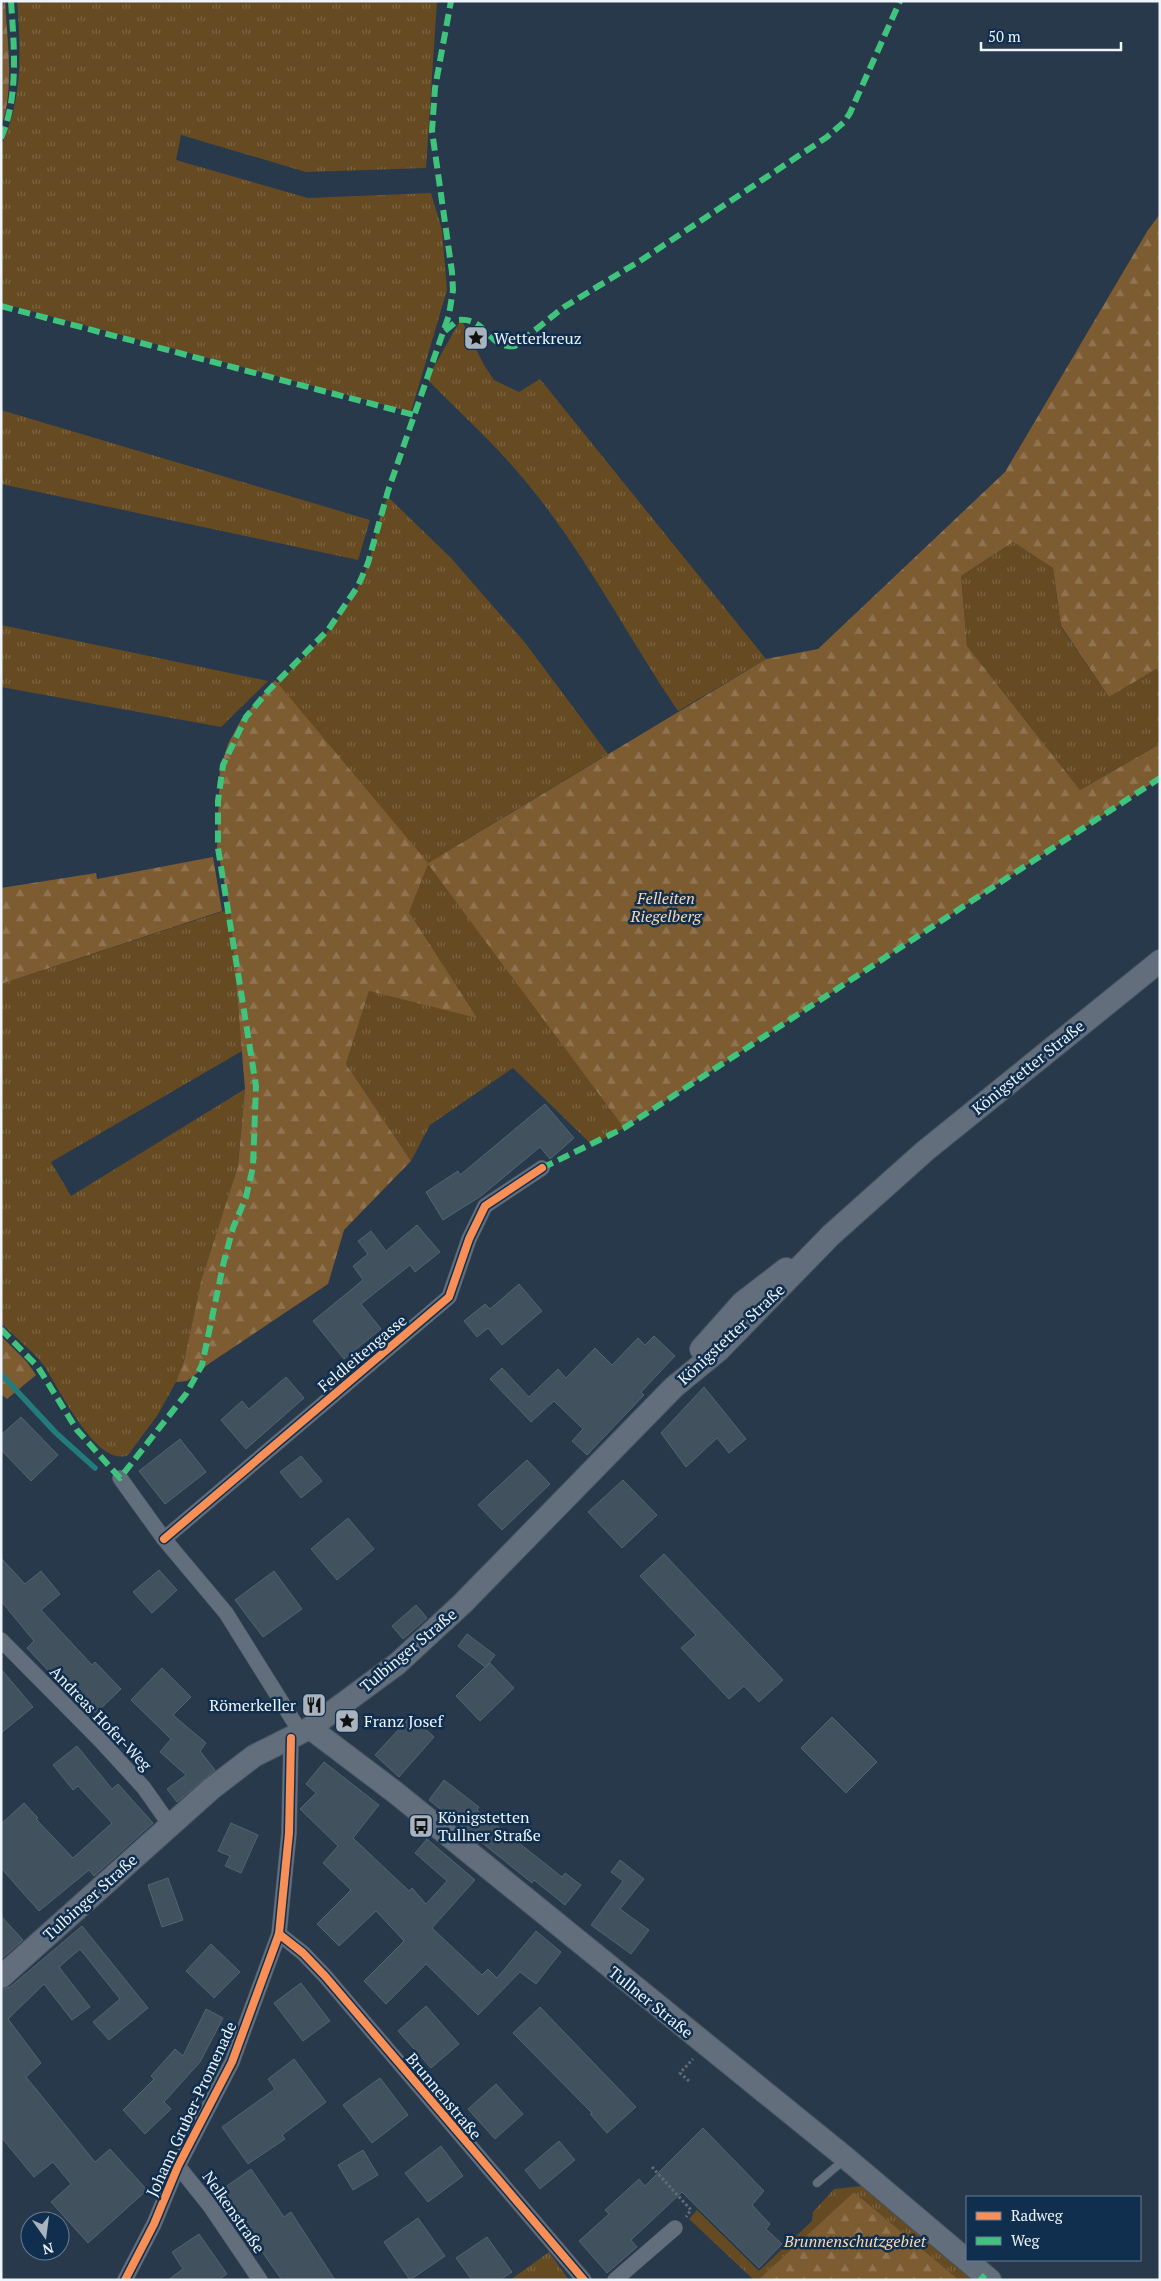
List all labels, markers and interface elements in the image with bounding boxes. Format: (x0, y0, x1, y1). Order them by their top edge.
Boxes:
scale bar (981, 20, 1121, 52)
text: 50 m (988, 26, 1021, 46)
place icon: Wetterkreuz (463, 325, 489, 351)
place label: Wetterkreuz (494, 327, 581, 349)
park label: Felleiten Riegelberg (630, 887, 703, 927)
street label: Königstetter Straße (967, 1015, 1089, 1119)
street label: Königstetter Straße (673, 1279, 789, 1389)
street label: Feldleitengasse (313, 1309, 411, 1397)
street label: Tulbinger Straße (355, 1603, 461, 1697)
street label: Andreas Hofer-Weg (45, 1661, 157, 1776)
restaurant icon: Römerkeller (301, 1692, 327, 1718)
place label: Römerkeller (209, 1694, 297, 1716)
place icon: Franz Josef (334, 1708, 360, 1734)
place label: Franz Josef (364, 1710, 444, 1732)
place label: Königstetten Tullner Straße (438, 1806, 541, 1846)
bus stop icon: Königstetten Tullner Straße (408, 1813, 434, 1839)
street label: Tulbinger Straße (38, 1849, 142, 1945)
street label: Tullner Straße (604, 1961, 698, 2043)
street label: Johann Gruber-Promenade (141, 2018, 241, 2200)
street label: Brunnenstraße (401, 2048, 487, 2144)
street label: Nelkenstraße (198, 2167, 270, 2257)
legend (966, 2196, 1141, 2261)
text: Radweg (1011, 2205, 1064, 2225)
north arrow (20, 2211, 70, 2261)
park label: Brunnenschutzgebiet (783, 2230, 927, 2252)
text: Weg (1011, 2230, 1041, 2250)
text: N (40, 2239, 56, 2260)

